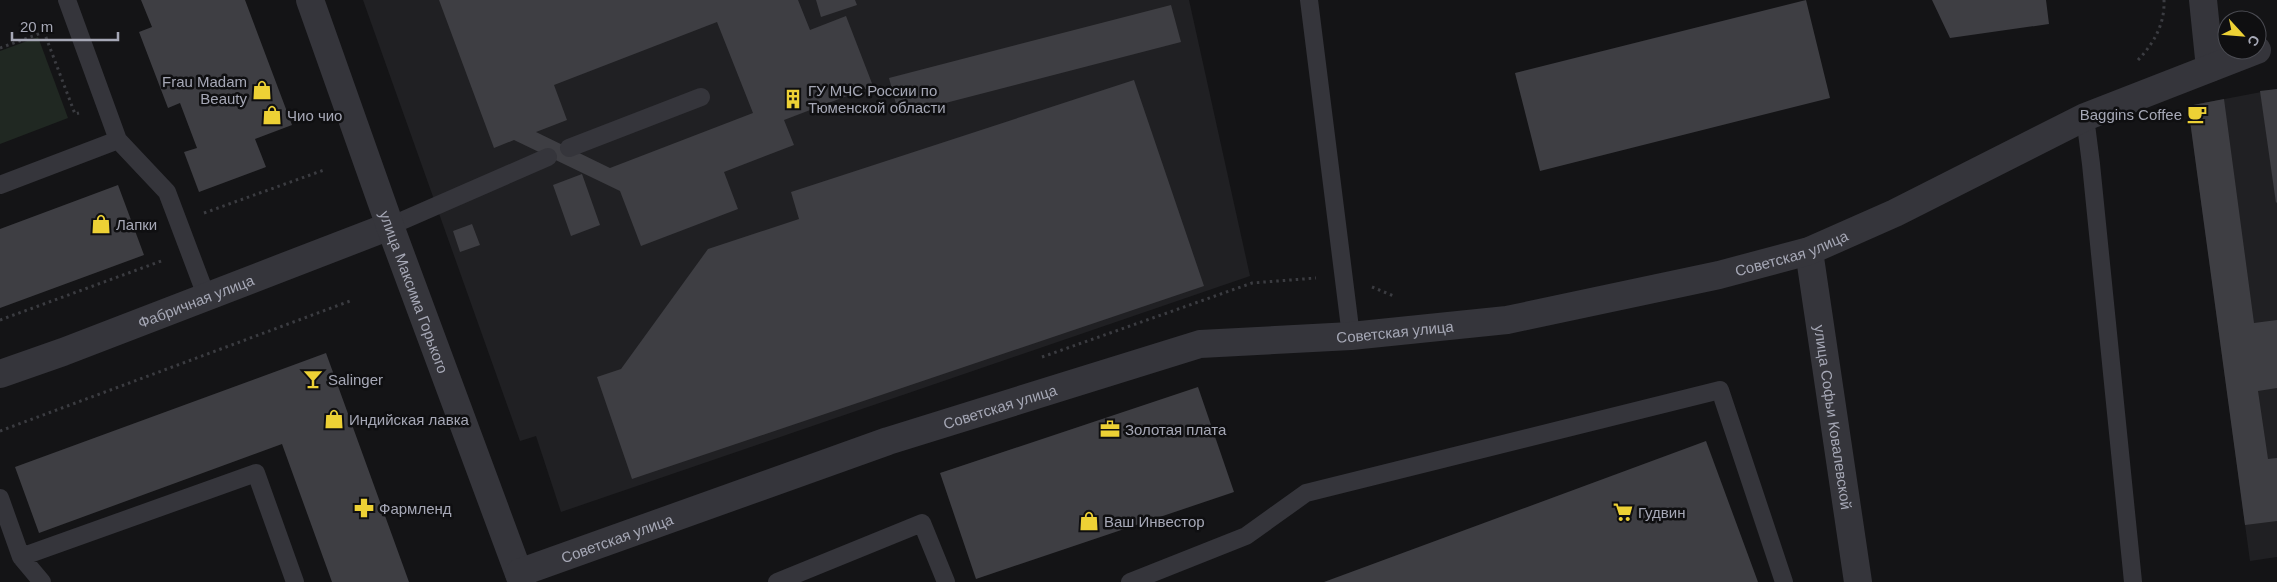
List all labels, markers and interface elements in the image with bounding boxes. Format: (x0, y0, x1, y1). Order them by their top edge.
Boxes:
scale bar (12, 10, 119, 42)
north arrow (2217, 10, 2267, 60)
text: 20 m (20, 18, 53, 35)
text: С (2244, 33, 2263, 49)
place label: Frau Madam Beauty (162, 73, 247, 107)
shop icon: Frau Madam Beauty (251, 79, 273, 101)
place label: ГУ МЧС России по Тюменской области (808, 82, 946, 116)
building icon: ГУ МЧС России по Тюменской области (782, 88, 804, 110)
cafe icon: Baggins Coffee (2186, 103, 2208, 125)
shop icon: Чио чио (261, 104, 283, 126)
place label: Baggins Coffee (2080, 106, 2182, 123)
place label: Чио чио (287, 107, 342, 124)
street label: улица Максима Горького (377, 208, 452, 376)
shop icon: Лапки (90, 213, 112, 235)
place label: Лапки (116, 216, 157, 233)
street label: Советская улица (1733, 226, 1851, 279)
street label: Фабричная улица (135, 271, 257, 331)
street label: Советская улица (1336, 317, 1455, 345)
street label: улица Софьи Ковалевской (1812, 324, 1856, 511)
bar icon: Salinger (302, 368, 324, 390)
place label: Salinger (328, 371, 383, 388)
street label: Советская улица (941, 380, 1059, 432)
shop icon: Индийская лавка (323, 408, 345, 430)
place label: Индийская лавка (349, 411, 470, 428)
office icon: Золотая плата (1099, 418, 1121, 440)
place label: Золотая плата (1125, 421, 1227, 438)
pharmacy icon: Фармленд (353, 497, 375, 519)
place label: Фармленд (379, 500, 452, 517)
supermarket icon: Гудвин (1612, 501, 1634, 523)
place label: Гудвин (1638, 504, 1686, 521)
street label: Советская улица (559, 510, 676, 566)
shop icon: Ваш Инвестор (1078, 510, 1100, 532)
place label: Ваш Инвестор (1104, 513, 1205, 530)

